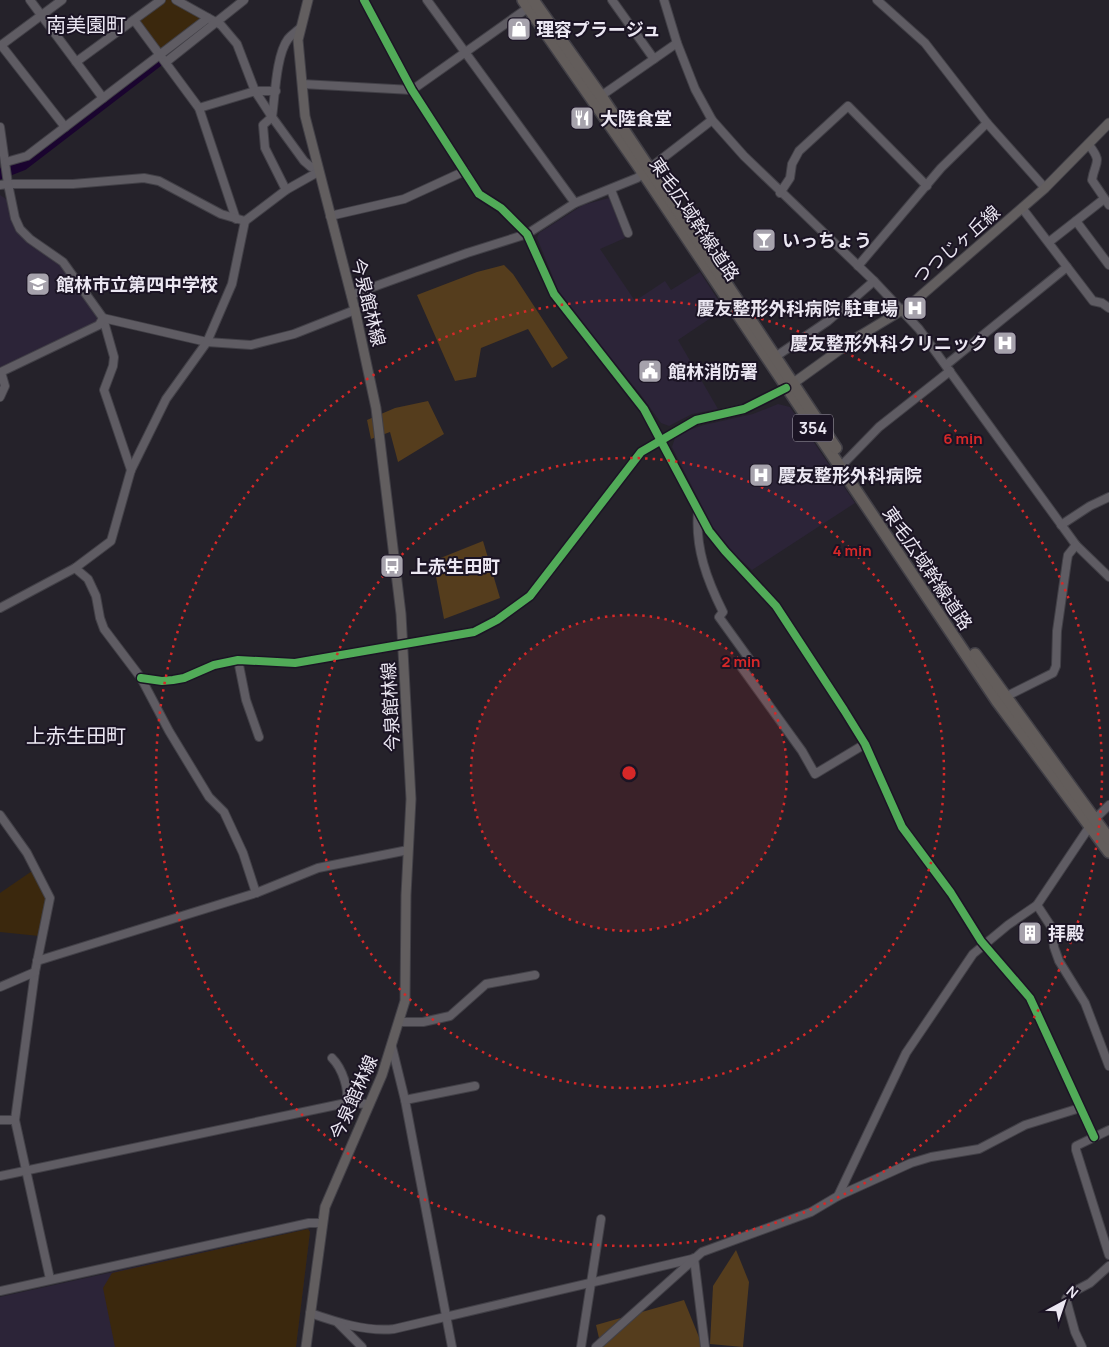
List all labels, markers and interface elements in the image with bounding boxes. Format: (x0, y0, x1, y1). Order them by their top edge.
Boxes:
district label: 南美園町 (46, 11, 126, 38)
shop icon: 理容プラージュ (506, 16, 532, 42)
place label: 理容プラージュ (536, 17, 660, 41)
restaurant icon: 大陸食堂 (569, 105, 595, 131)
place label: 大陸食堂 (600, 106, 672, 130)
street label: 東毛広域幹線道路 (645, 153, 745, 285)
street label: つつじヶ丘線 (907, 200, 1005, 288)
bar icon: いっちょう (751, 227, 777, 253)
place label: いっちょう (782, 228, 872, 252)
street label: 今泉館林線 (346, 255, 392, 349)
school or university icon: 館林市立第四中学校 (25, 271, 51, 297)
place label: 館林市立第四中学校 (56, 272, 218, 296)
hospital icon: 慶友整形外科病院 駐車場 (902, 295, 928, 321)
place label: 慶友整形外科病院 駐車場 (696, 296, 898, 320)
hospital icon: 慶友整形外科クリニック (992, 330, 1018, 356)
place label: 慶友整形外科クリニック (790, 331, 988, 355)
public building icon: 館林消防署 (637, 358, 663, 384)
place label: 館林消防署 (668, 359, 758, 383)
road number: 354 (793, 414, 833, 442)
text: 6 min (943, 428, 983, 449)
hospital icon: 慶友整形外科病院 (748, 462, 774, 488)
place label: 慶友整形外科病院 (778, 463, 922, 487)
street label: 東毛広域幹線道路 (878, 502, 978, 634)
text: 4 min (832, 540, 872, 561)
bus stop icon: 上赤生田町 (379, 553, 405, 579)
place label: 上赤生田町 (410, 554, 500, 578)
text: 2 min (721, 651, 761, 672)
street label: 今泉館林線 (376, 661, 404, 753)
district label: 上赤生田町 (26, 722, 126, 749)
centre of rings (620, 764, 638, 782)
building icon: 拝殿 (1017, 920, 1043, 946)
place label: 拝殿 (1048, 921, 1084, 945)
street label: 今泉館林線 (324, 1051, 382, 1143)
north arrow (1039, 1277, 1089, 1327)
text: N (1063, 1281, 1083, 1302)

